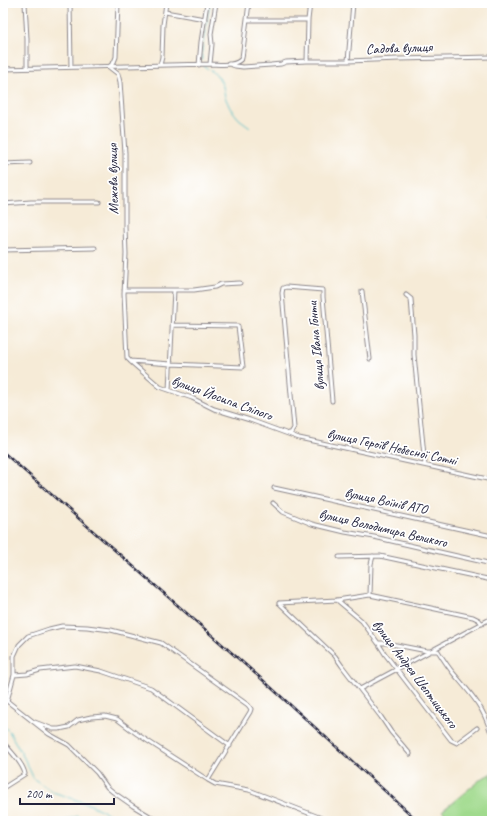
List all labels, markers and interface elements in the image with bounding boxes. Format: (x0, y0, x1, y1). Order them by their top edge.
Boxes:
street label: Садова вулиця (366, 38, 434, 58)
street label: Межова вулиця (104, 142, 122, 214)
street label: вулиця Івана Гонти (304, 300, 328, 391)
street label: вулиця Йосипа Сліпого (169, 372, 277, 425)
street label: вулиця Героїв Небесної Сотні (326, 425, 461, 470)
street label: вулиця Воїнів АТО (343, 484, 431, 518)
street label: вулиця Володимира Великого (317, 505, 450, 551)
street label: вулиця Андрея Шептицького (369, 616, 462, 732)
scale bar (20, 780, 114, 806)
text: 200 m (26, 786, 53, 802)

